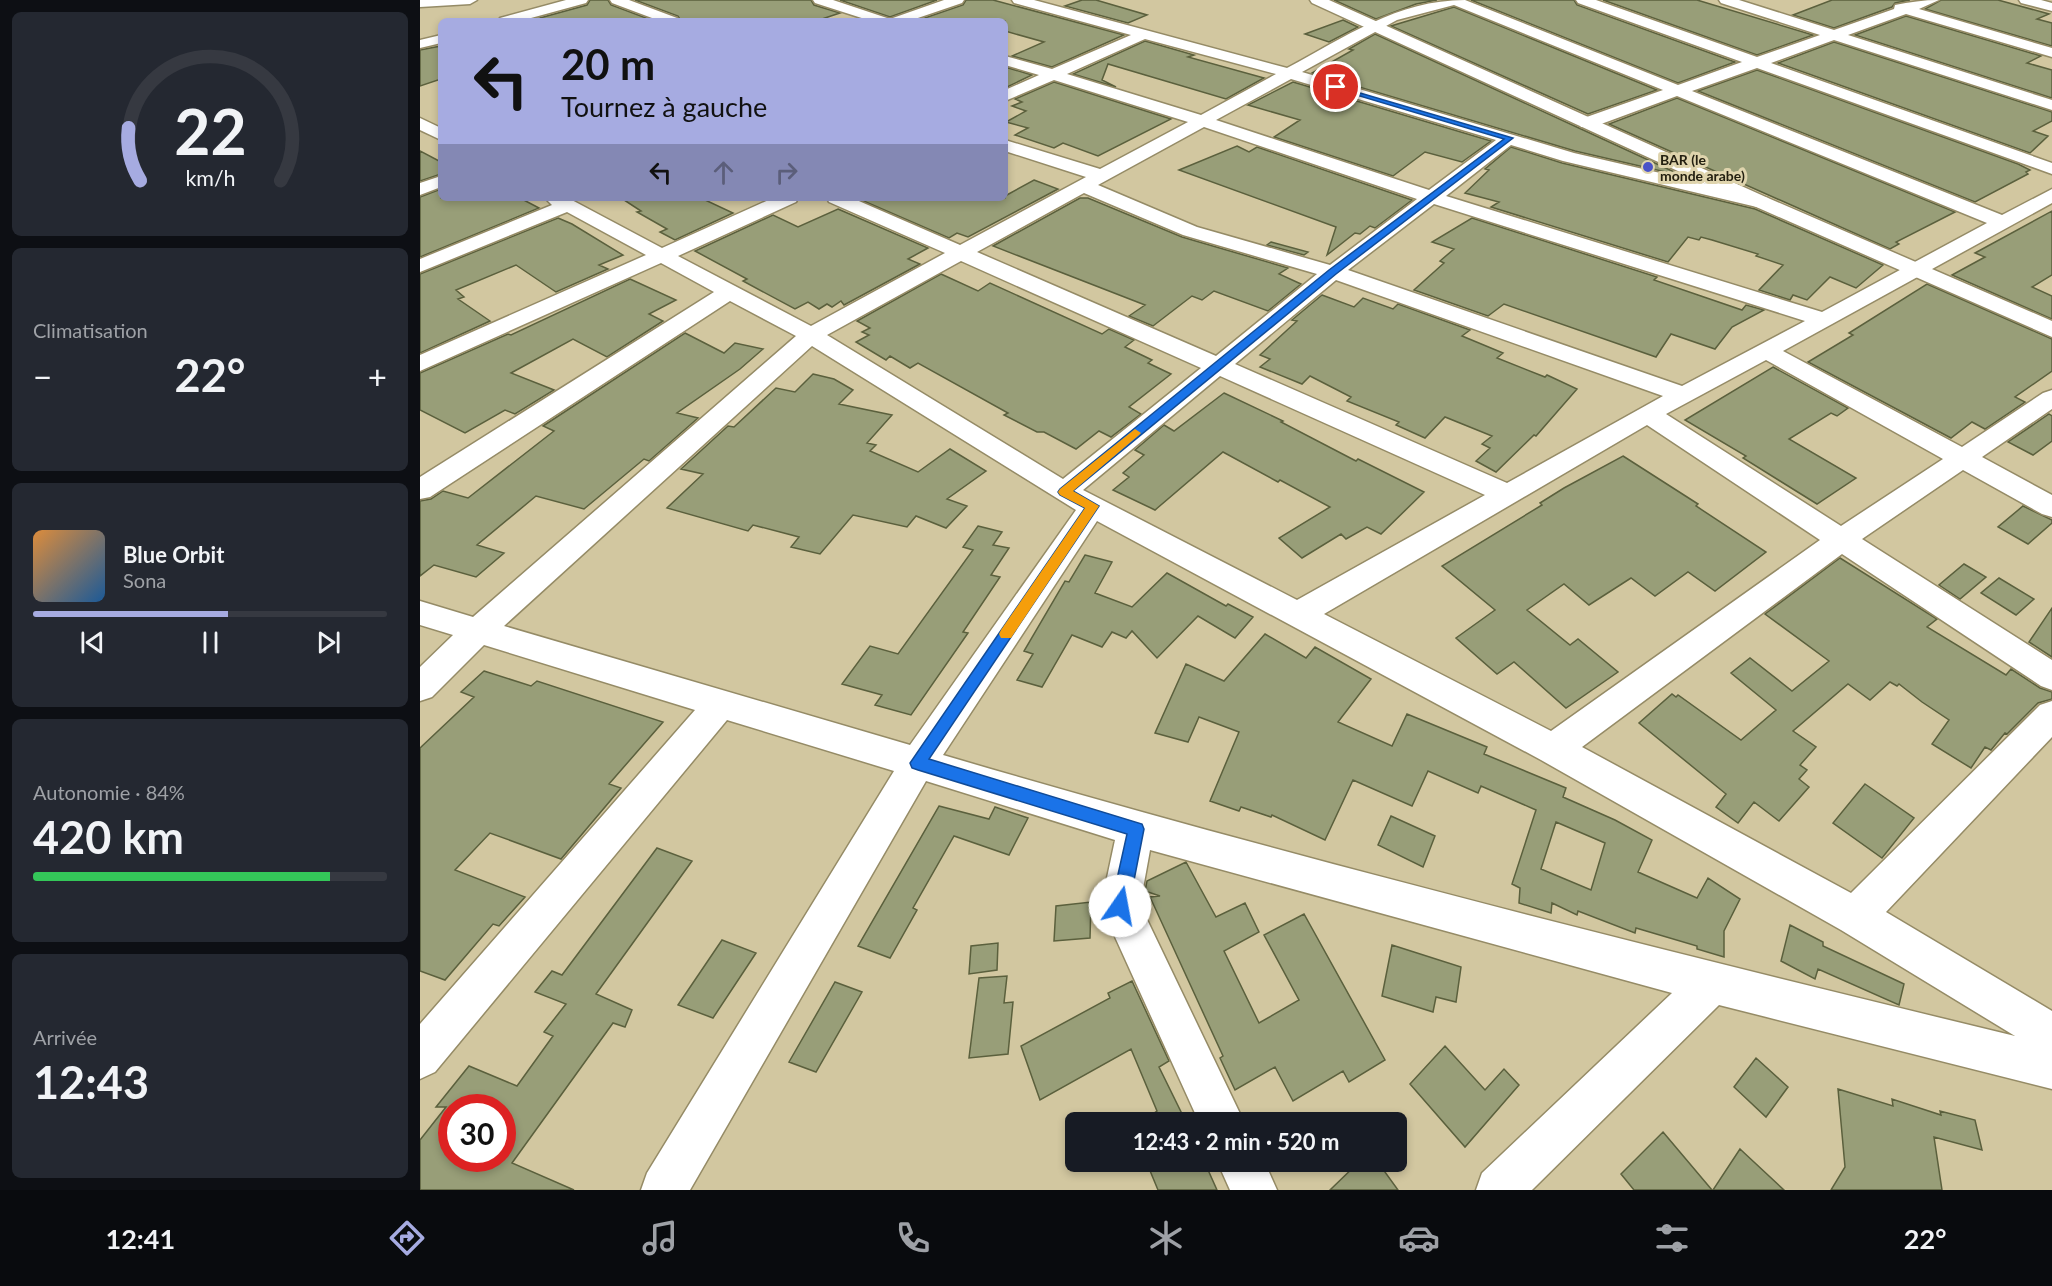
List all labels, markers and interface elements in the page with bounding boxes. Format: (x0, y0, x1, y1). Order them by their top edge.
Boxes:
text: 20 m (561, 39, 655, 89)
icon: left (462, 42, 540, 120)
pin (1310, 61, 1361, 112)
icon: arrive (1319, 70, 1352, 103)
text: Tournez à gauche (561, 90, 767, 123)
text: 22 (174, 93, 246, 168)
place label: BAR (le monde arabe) (1660, 151, 1745, 184)
icon: left (644, 156, 677, 189)
icon: ahead (707, 156, 740, 189)
icon: right (770, 156, 803, 189)
marker: BAR (le monde arabe) (1641, 160, 1655, 174)
text: km/h (185, 165, 235, 191)
text: Climatisation (33, 318, 148, 342)
text: 22° (175, 348, 245, 402)
text: − (33, 356, 52, 396)
text: + (368, 356, 387, 396)
text: Blue Orbit (123, 541, 224, 568)
text: Sona (123, 568, 166, 592)
icon: previous (76, 626, 109, 659)
icon: pause (194, 626, 227, 659)
icon: next (312, 626, 345, 659)
text: Autonomie · 84% (33, 780, 185, 804)
text: 420 km (33, 810, 184, 864)
position arrow (1088, 874, 1152, 938)
text: Arrivée (33, 1025, 97, 1049)
text: 12:43 (33, 1055, 149, 1109)
speed limit sign: 30 (438, 1094, 516, 1172)
text: 12:43 · 2 min · 520 m (1133, 1128, 1339, 1155)
icon: directions (386, 1217, 428, 1259)
icon: music (639, 1217, 681, 1259)
icon: phone (892, 1217, 934, 1259)
icon: climate (1145, 1217, 1187, 1259)
icon: car (1398, 1217, 1440, 1259)
icon: filters (1651, 1217, 1693, 1259)
text: 12:41 (105, 1222, 175, 1255)
text: 22° (1904, 1222, 1946, 1255)

